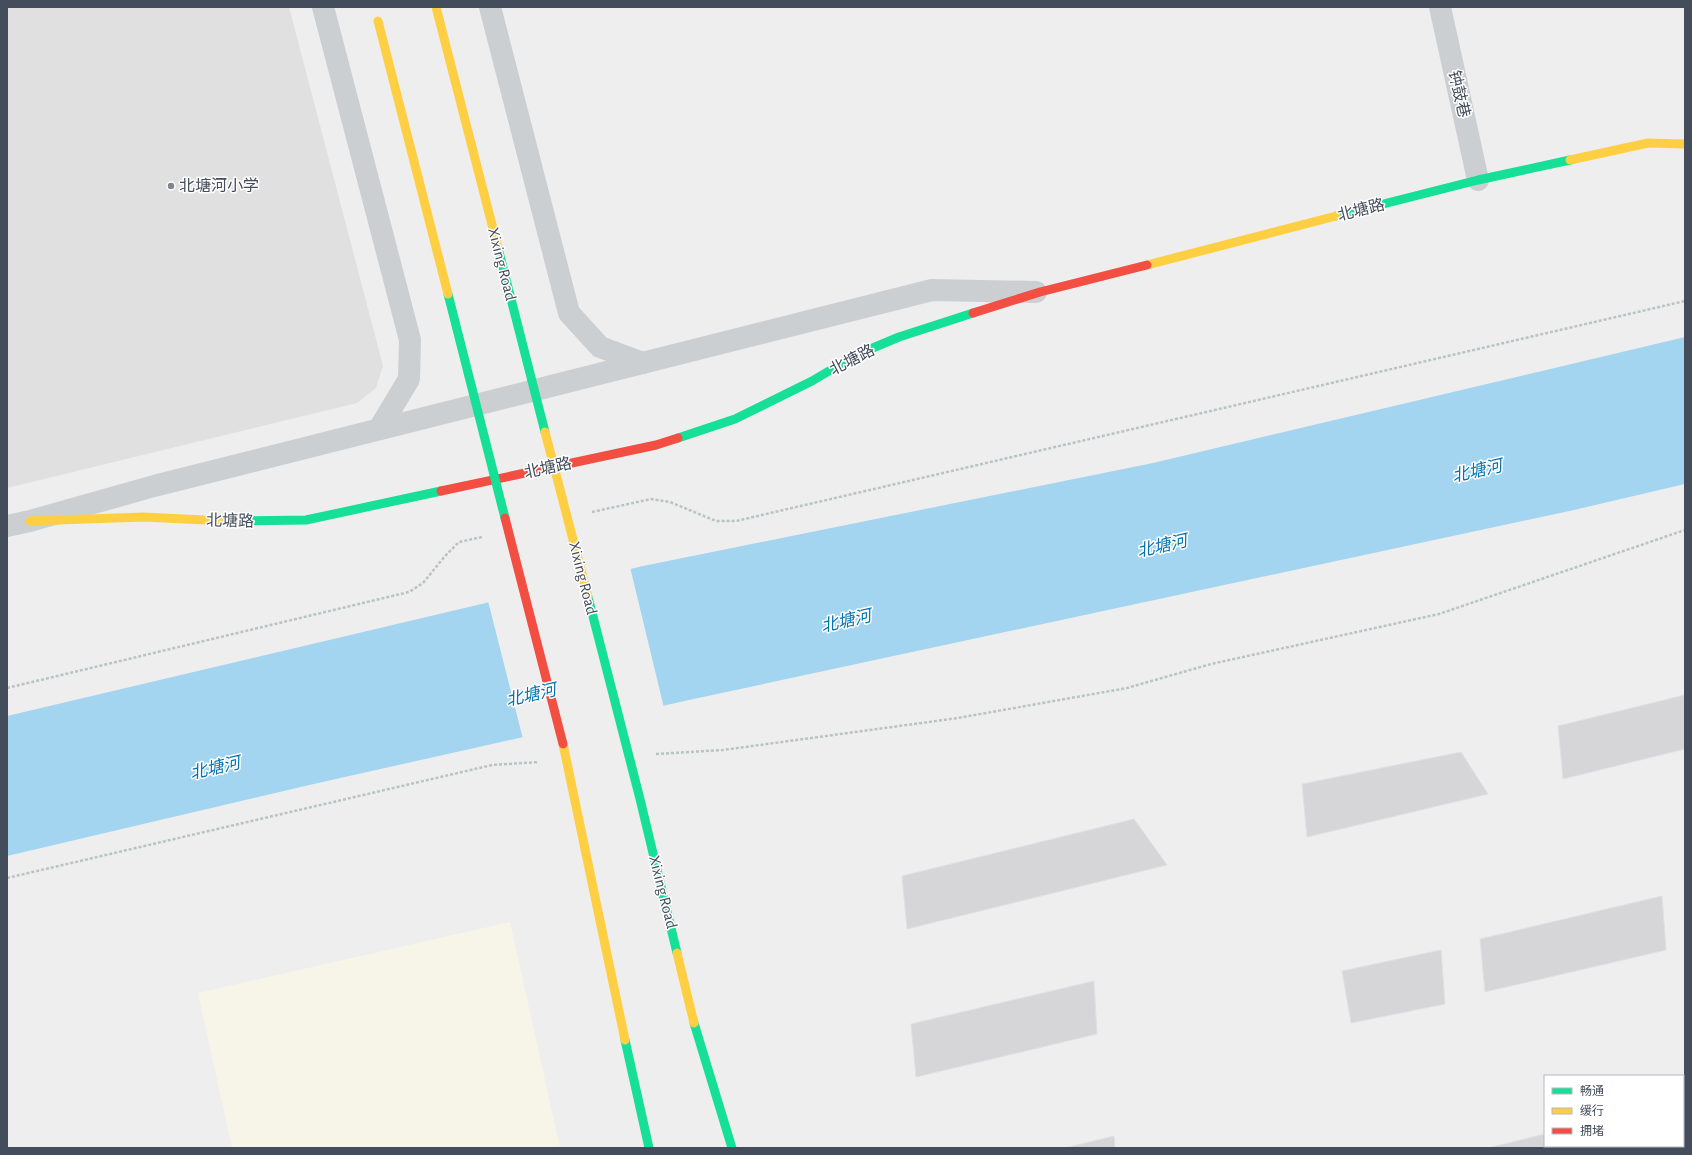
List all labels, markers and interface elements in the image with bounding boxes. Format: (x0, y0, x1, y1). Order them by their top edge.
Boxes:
street label: 钟鼓巷 (1446, 69, 1473, 119)
place label: 北塘河小学 (179, 177, 259, 194)
marker: 北塘河小学 (166, 181, 176, 191)
street label: 北塘路 (1336, 195, 1386, 224)
street label: Xixing Road (485, 226, 519, 302)
street label: 北塘路 (827, 341, 877, 378)
street label: 北塘路 (523, 454, 573, 481)
water label: 北塘河 (1450, 455, 1507, 485)
street label: 北塘路 (206, 512, 254, 529)
water label: 北塘河 (1135, 530, 1192, 560)
street label: Xixing Road (566, 540, 600, 616)
water label: 北塘河 (819, 605, 876, 635)
water label: 北塘河 (504, 679, 561, 709)
water label: 北塘河 (188, 752, 245, 782)
street label: Xixing Road (646, 854, 680, 930)
legend (1544, 1075, 1684, 1147)
text: 畅通 (1580, 1084, 1604, 1097)
text: 缓行 (1580, 1104, 1604, 1117)
text: 拥堵 (1580, 1125, 1604, 1137)

